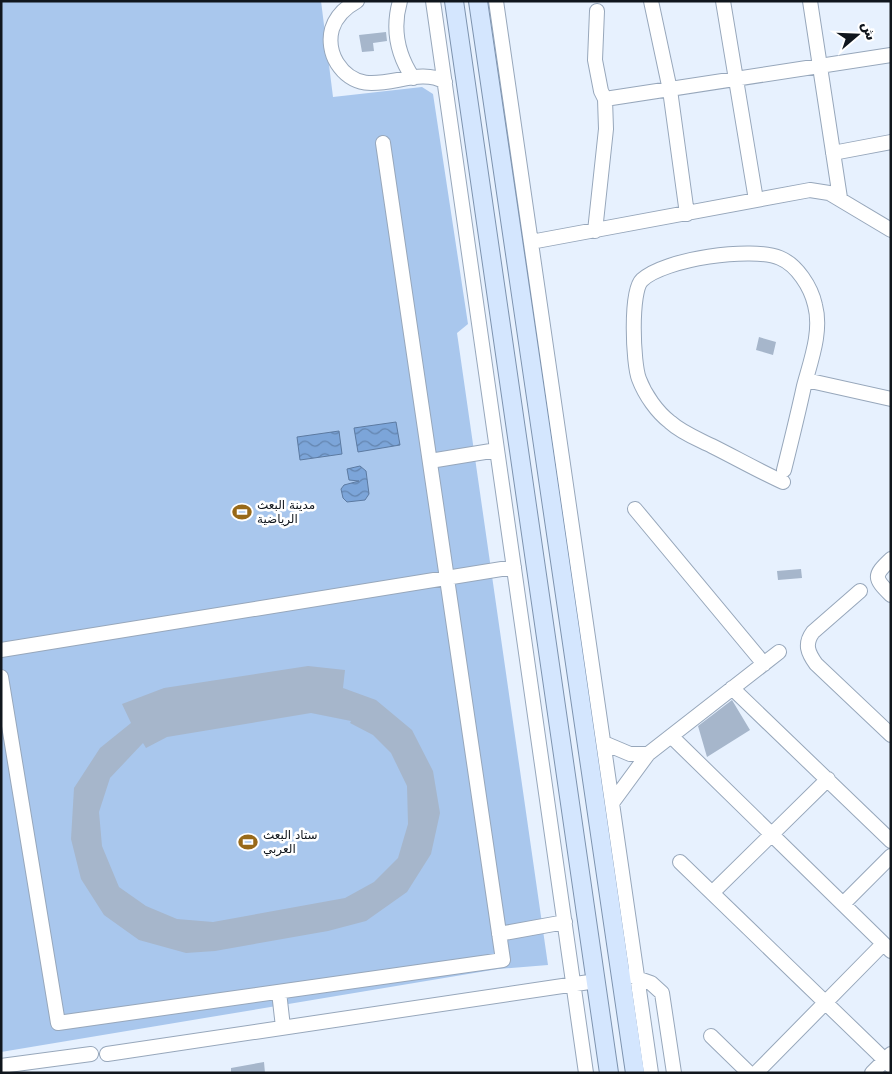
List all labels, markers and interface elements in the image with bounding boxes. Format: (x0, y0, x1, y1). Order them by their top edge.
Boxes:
north arrow (832, 10, 882, 60)
text: ش (859, 19, 880, 43)
place label: مدينة البعث الرياضية (257, 498, 315, 527)
sports icon: مدينة البعث الرياضية (231, 501, 253, 523)
place label: ستاد البعث العربي (263, 828, 318, 857)
sports icon: ستاد البعث العربي (237, 831, 259, 853)

